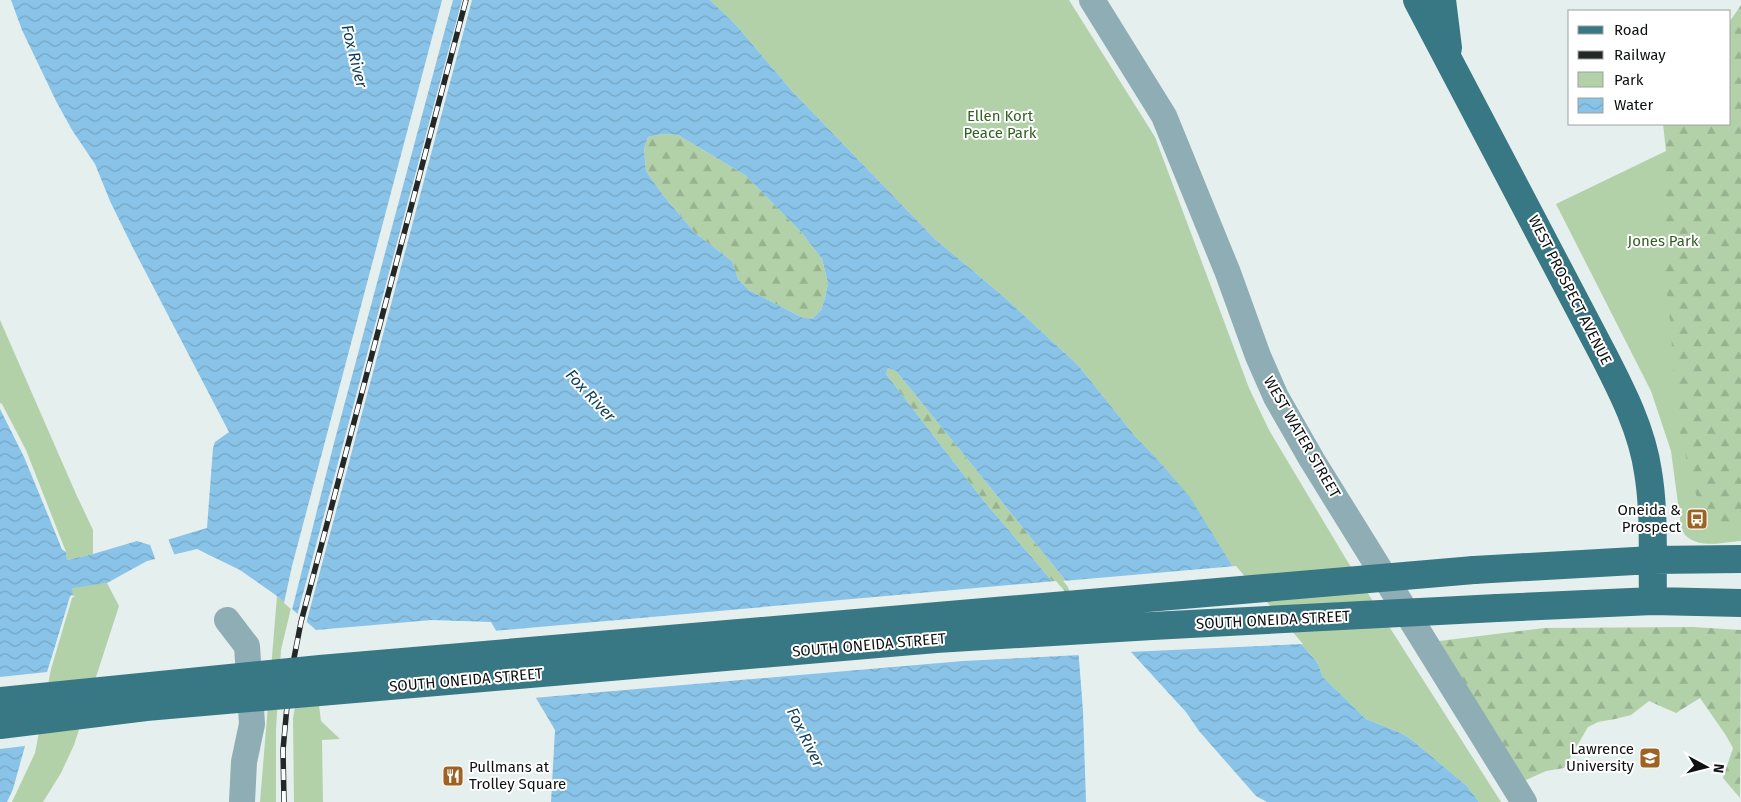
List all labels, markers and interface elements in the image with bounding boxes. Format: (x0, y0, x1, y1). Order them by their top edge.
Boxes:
legend (1568, 10, 1731, 125)
text: Road (1614, 21, 1649, 39)
water label: Fox River (338, 23, 372, 90)
text: Railway (1614, 46, 1666, 64)
text: Park (1614, 71, 1644, 89)
text: Water (1614, 96, 1653, 114)
park label: Ellen Kort Peace Park (964, 107, 1037, 142)
street label: WEST PROSPECT AVENUE (1524, 212, 1616, 368)
park label: Jones Park (1628, 232, 1699, 250)
water label: Fox River (562, 365, 620, 426)
street label: WEST WATER STREET (1260, 373, 1344, 501)
place label: Oneida & Prospect (1617, 501, 1682, 536)
bus stop icon: Oneida & Prospect (1685, 507, 1709, 531)
street label: SOUTH ONEIDA STREET (1196, 607, 1351, 633)
street label: SOUTH ONEIDA STREET (791, 629, 947, 661)
street label: SOUTH ONEIDA STREET (388, 664, 544, 696)
water label: Fox River (783, 704, 829, 771)
place label: Lawrence University (1566, 740, 1635, 775)
north arrow (1681, 742, 1731, 792)
school or university icon: Lawrence University (1638, 746, 1662, 770)
place label: Pullmans at Trolley Square (469, 758, 566, 793)
text: N (1709, 763, 1727, 774)
restaurant icon: Pullmans at Trolley Square (441, 764, 465, 788)

